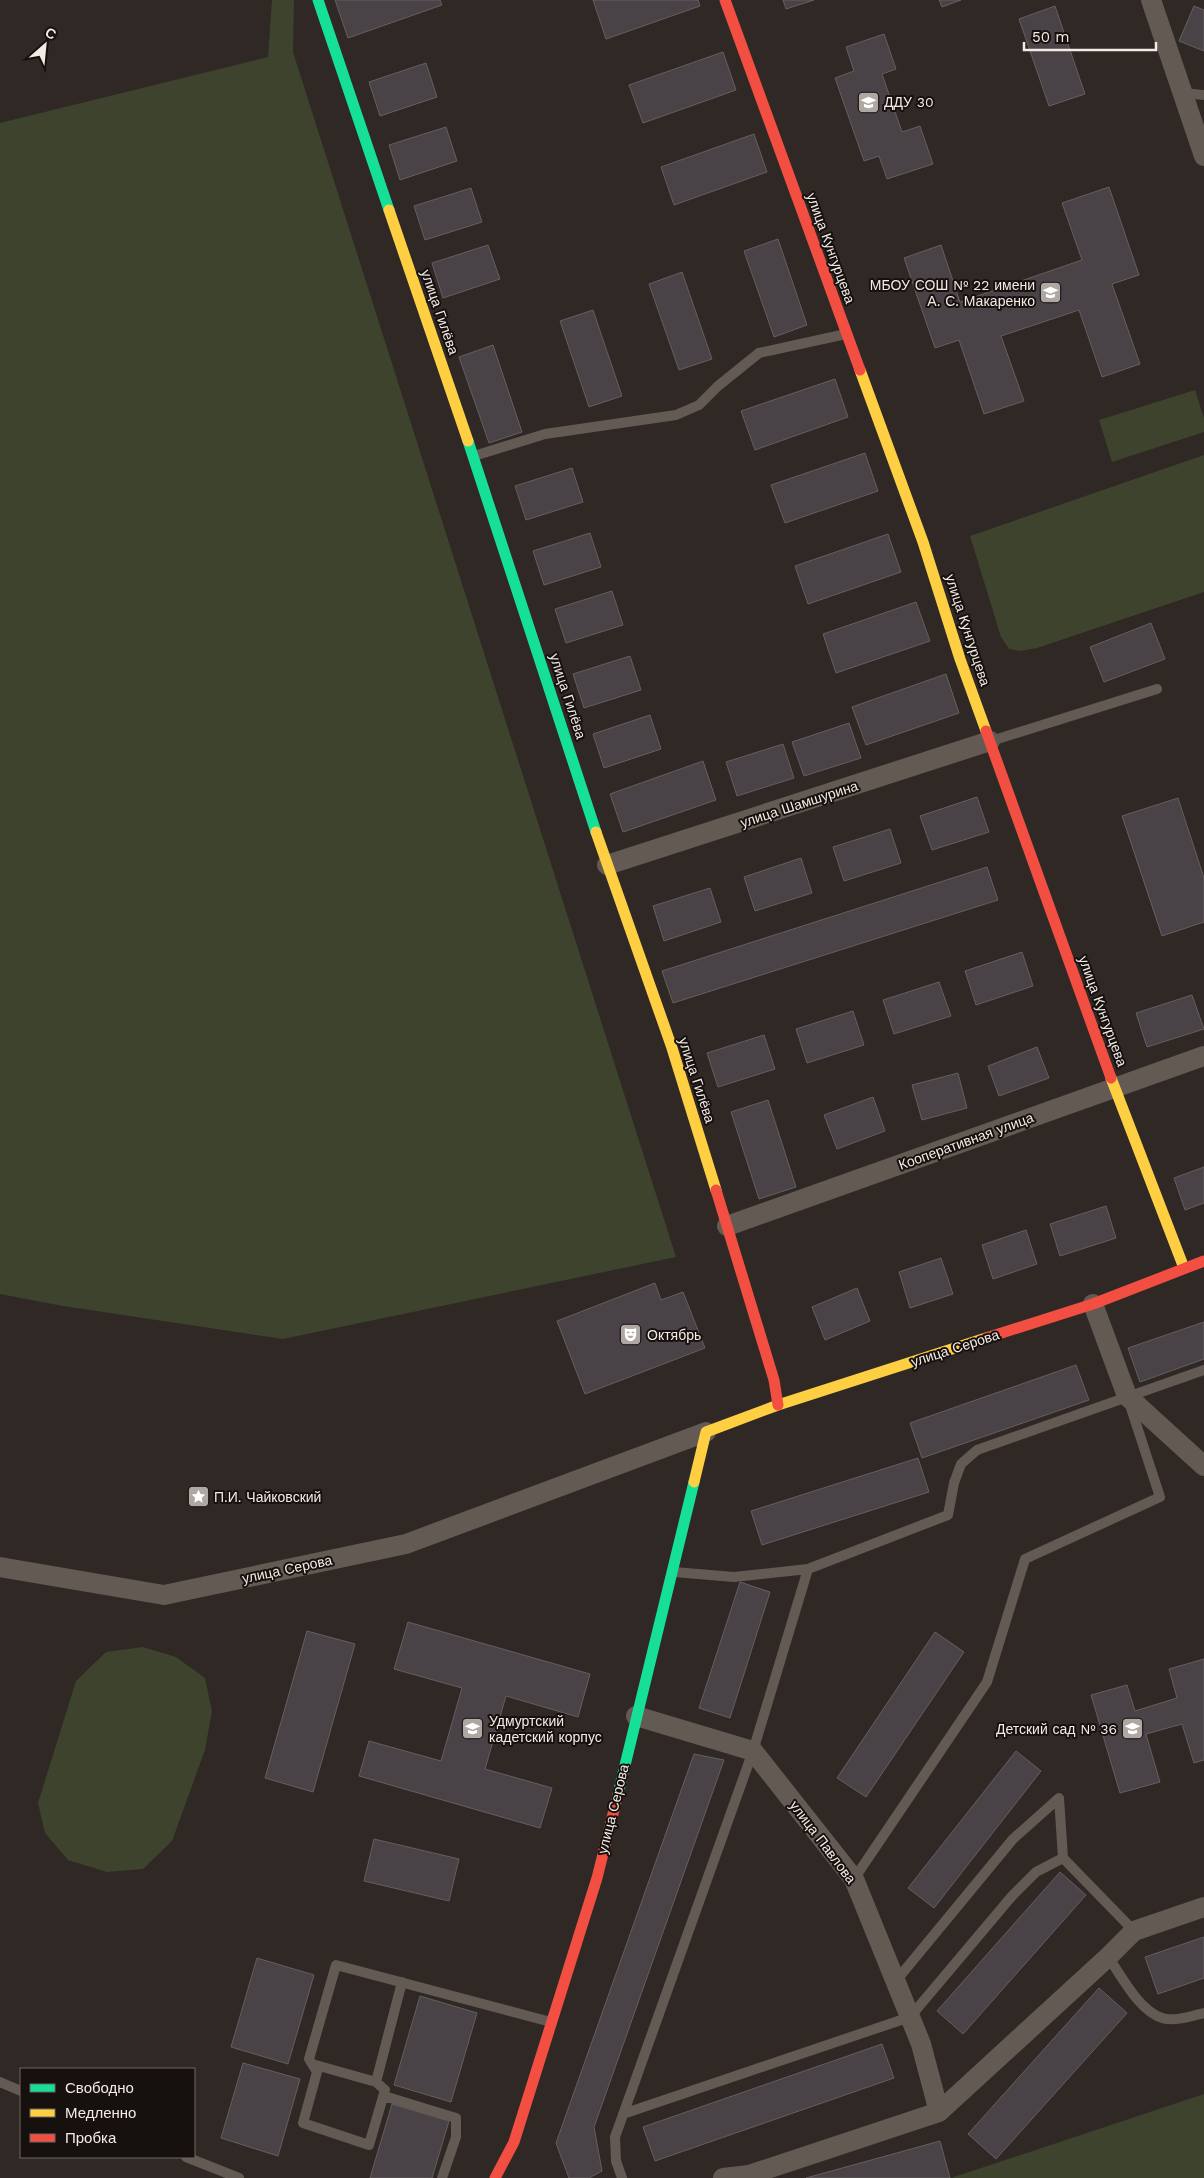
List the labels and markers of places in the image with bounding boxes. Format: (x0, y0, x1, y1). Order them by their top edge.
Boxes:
school or university icon: ДДУ 30 (856, 90, 880, 114)
place label: ДДУ 30 (884, 94, 934, 110)
place label: МБОУ СОШ № 22 имени А. С. Макаренко (870, 277, 1035, 309)
school or university icon: МБОУ СОШ № 22 имени А. С. Макаренко (1039, 281, 1063, 305)
theatre icon: Октябрь (619, 1323, 643, 1347)
place label: Октябрь (647, 1327, 701, 1343)
place icon: П.И. Чайковский (186, 1485, 210, 1509)
place label: П.И. Чайковский (214, 1489, 321, 1505)
place label: Удмуртский кадетский корпус (489, 1713, 602, 1745)
school or university icon: Удмуртский кадетский корпус (461, 1717, 485, 1741)
school or university icon: Детский сад № 36 (1121, 1717, 1145, 1741)
place label: Детский сад № 36 (996, 1721, 1117, 1737)

